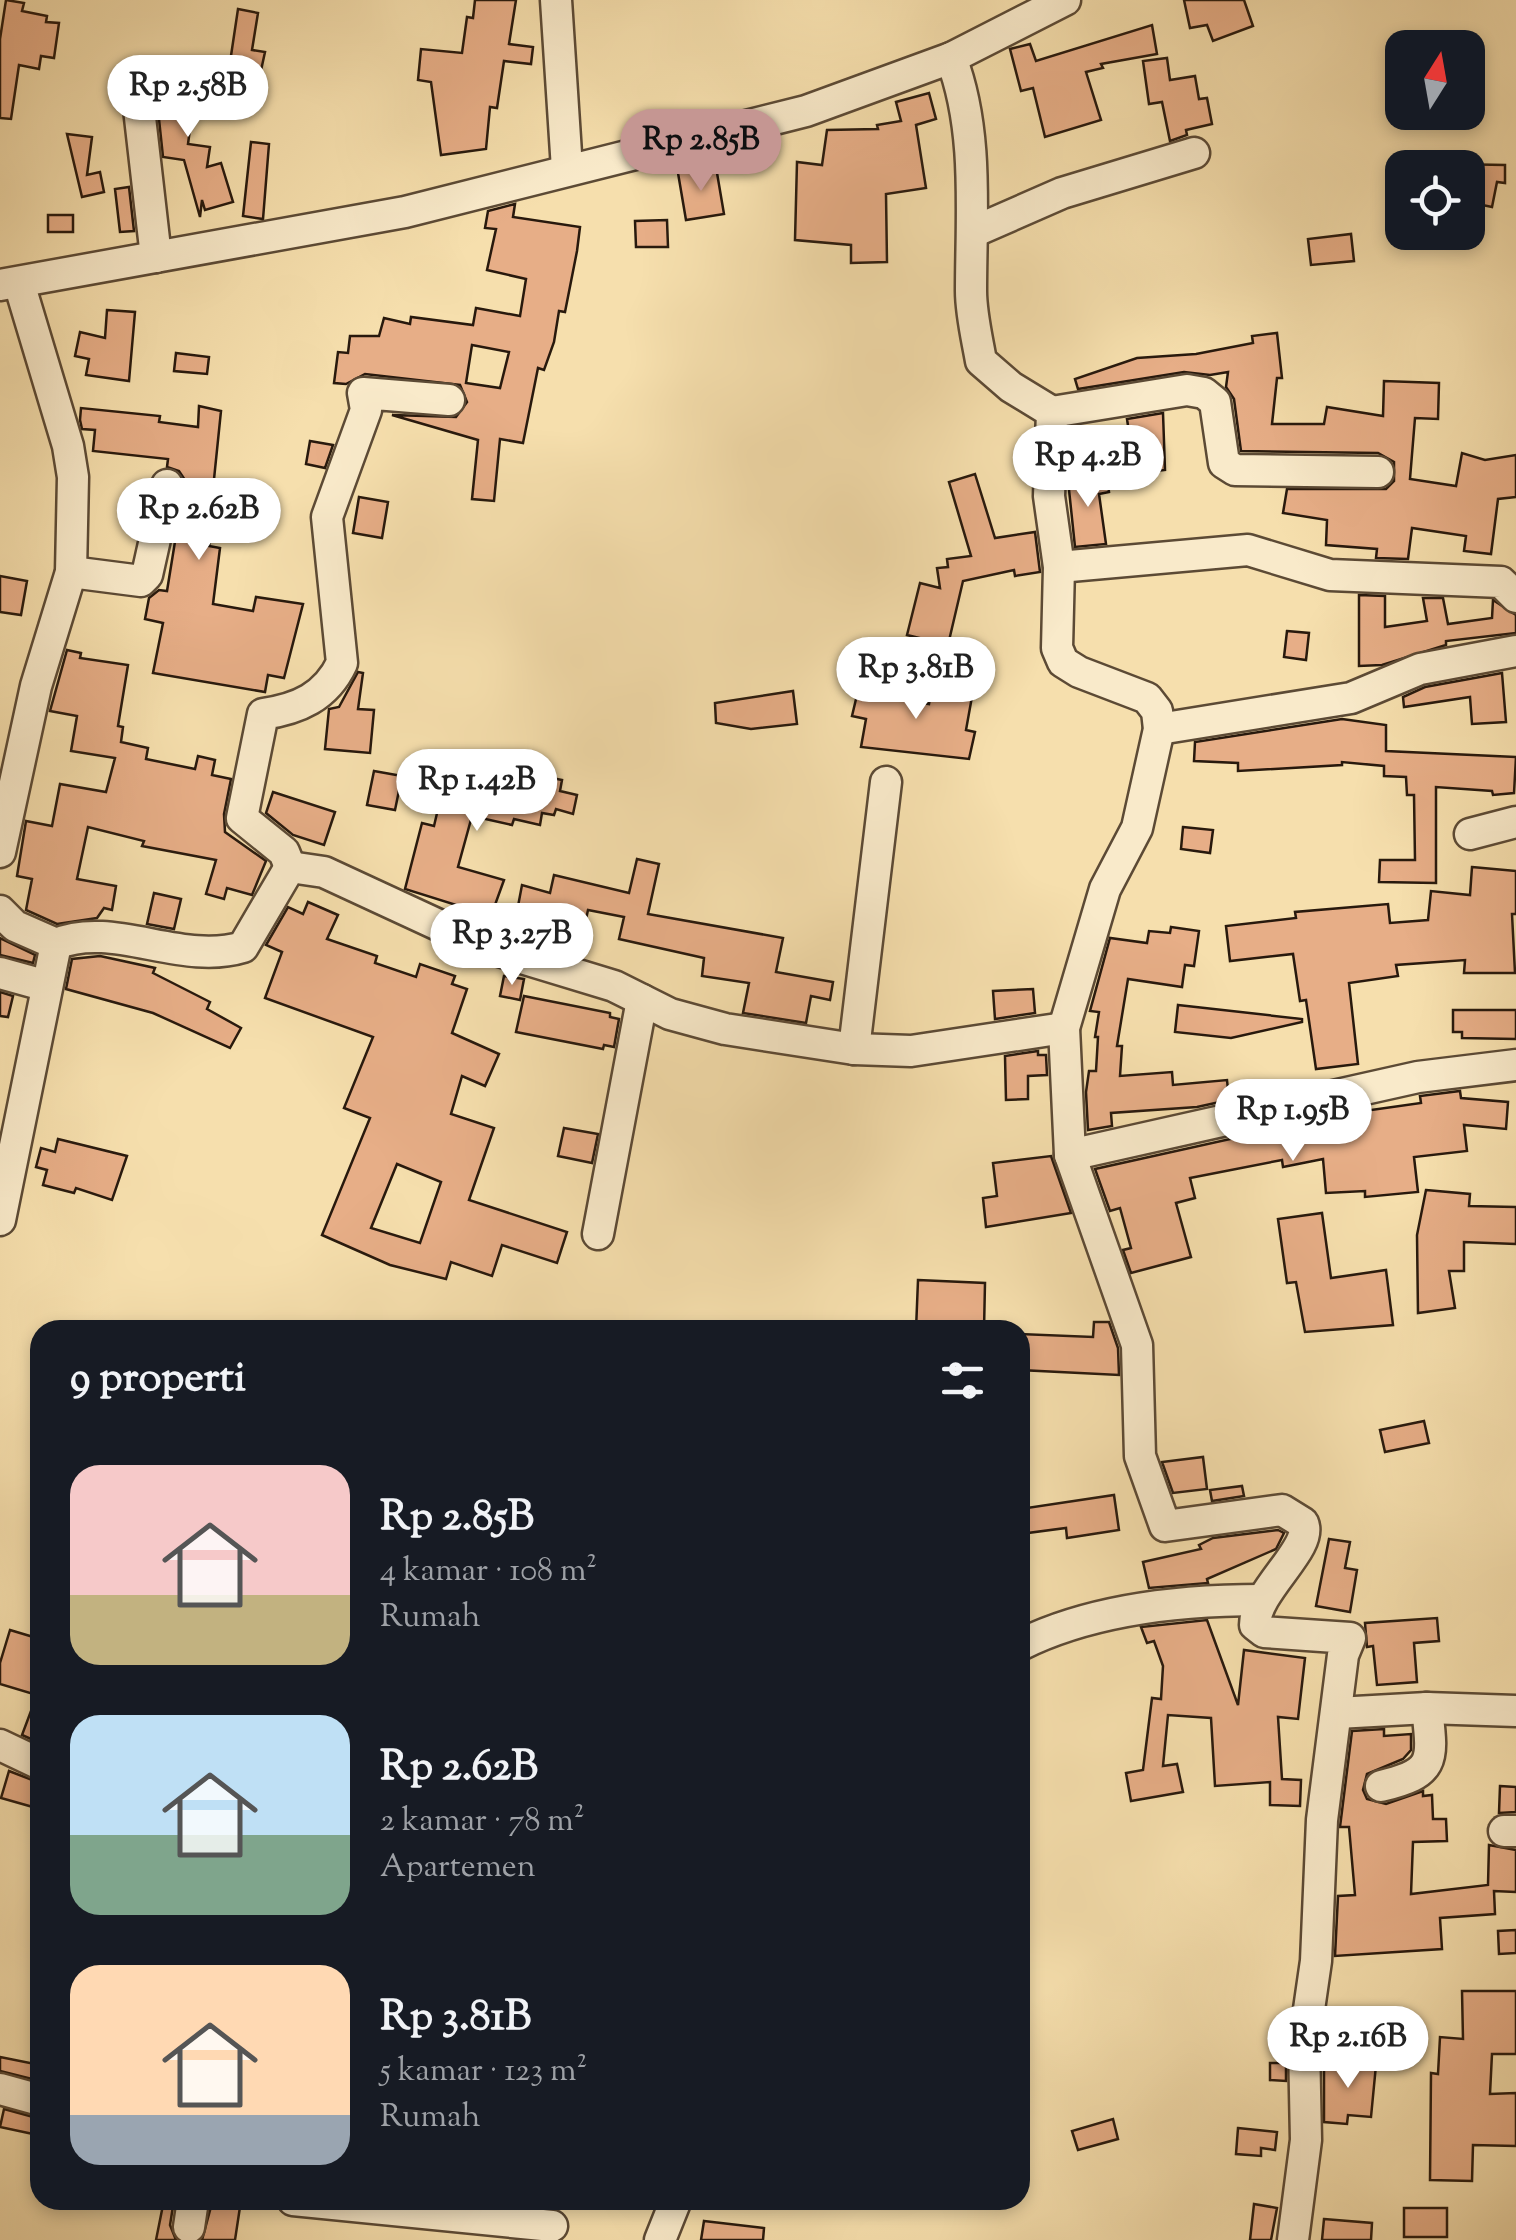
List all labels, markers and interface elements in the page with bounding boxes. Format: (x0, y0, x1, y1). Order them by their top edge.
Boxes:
north arrow (1385, 30, 1485, 130)
map controls (1385, 30, 1485, 250)
pin: Rp 2.58B (85, 55, 291, 140)
text: Rp 2.58B (129, 64, 247, 110)
pin: Rp 2.85B (598, 109, 804, 194)
text: Rp 2.85B (642, 118, 760, 164)
button: locate (1385, 150, 1485, 250)
pin: Rp 4.2B (996, 425, 1180, 510)
text: Rp 4.2B (1035, 434, 1141, 480)
pin: Rp 2.62B (96, 478, 302, 563)
text: Rp 2.62B (139, 487, 259, 533)
pin: Rp 3.81B (813, 637, 1019, 722)
text: Rp 3.81B (858, 646, 974, 692)
pin: Rp 1.42B (374, 749, 580, 834)
text: Rp 1.42B (418, 758, 536, 804)
pin: Rp 3.27B (409, 903, 615, 988)
text: Rp 3.27B (452, 912, 572, 958)
pin: Rp 1.95B (1190, 1079, 1396, 1164)
text: Rp 1.95B (1237, 1088, 1349, 1134)
text: 9 properti (70, 1350, 246, 1410)
icon: filters (935, 1353, 990, 1408)
text: Rp 2.85B (380, 1489, 534, 1549)
icon: home (150, 1505, 270, 1625)
text: 4 kamar · 108 m² (380, 1549, 597, 1595)
text: Rumah (380, 1595, 480, 1641)
text: Rp 2.62B (380, 1739, 538, 1799)
icon: home (150, 1755, 270, 1875)
text: 2 kamar · 78 m² (380, 1799, 585, 1845)
text: Apartemen (380, 1845, 536, 1891)
text: Rp 3.81B (380, 1989, 531, 2049)
icon: home (150, 2005, 270, 2125)
pin: Rp 2.16B (1245, 2006, 1451, 2091)
text: Rp 2.16B (1289, 2015, 1407, 2061)
text: 5 kamar · 123 m² (380, 2049, 587, 2095)
text: Rumah (380, 2095, 480, 2141)

